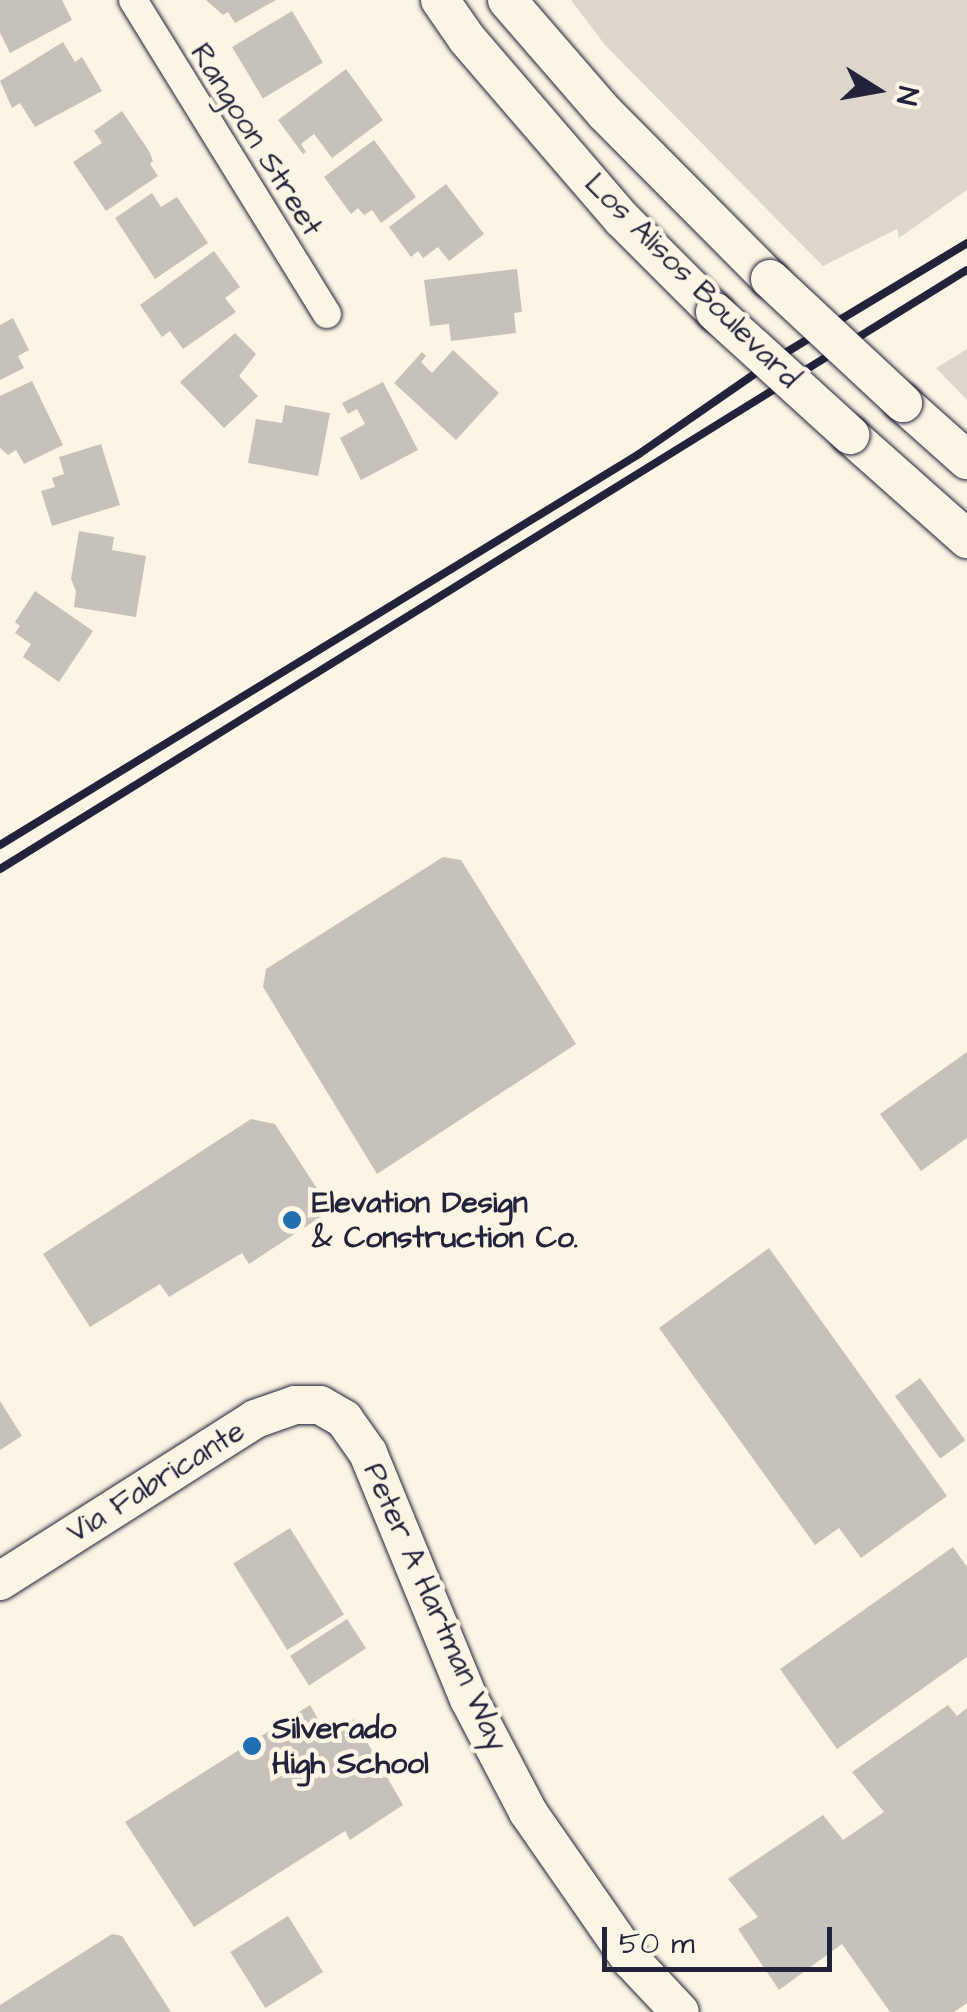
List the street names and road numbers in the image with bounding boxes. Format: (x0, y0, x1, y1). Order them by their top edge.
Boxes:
street label: Rangoon Street (182, 37, 330, 243)
street label: Los Alisos Boulevard (577, 166, 807, 396)
street label: Via Fabricante (61, 1413, 251, 1551)
street label: Peter A Hartman Way (355, 1458, 515, 1756)

